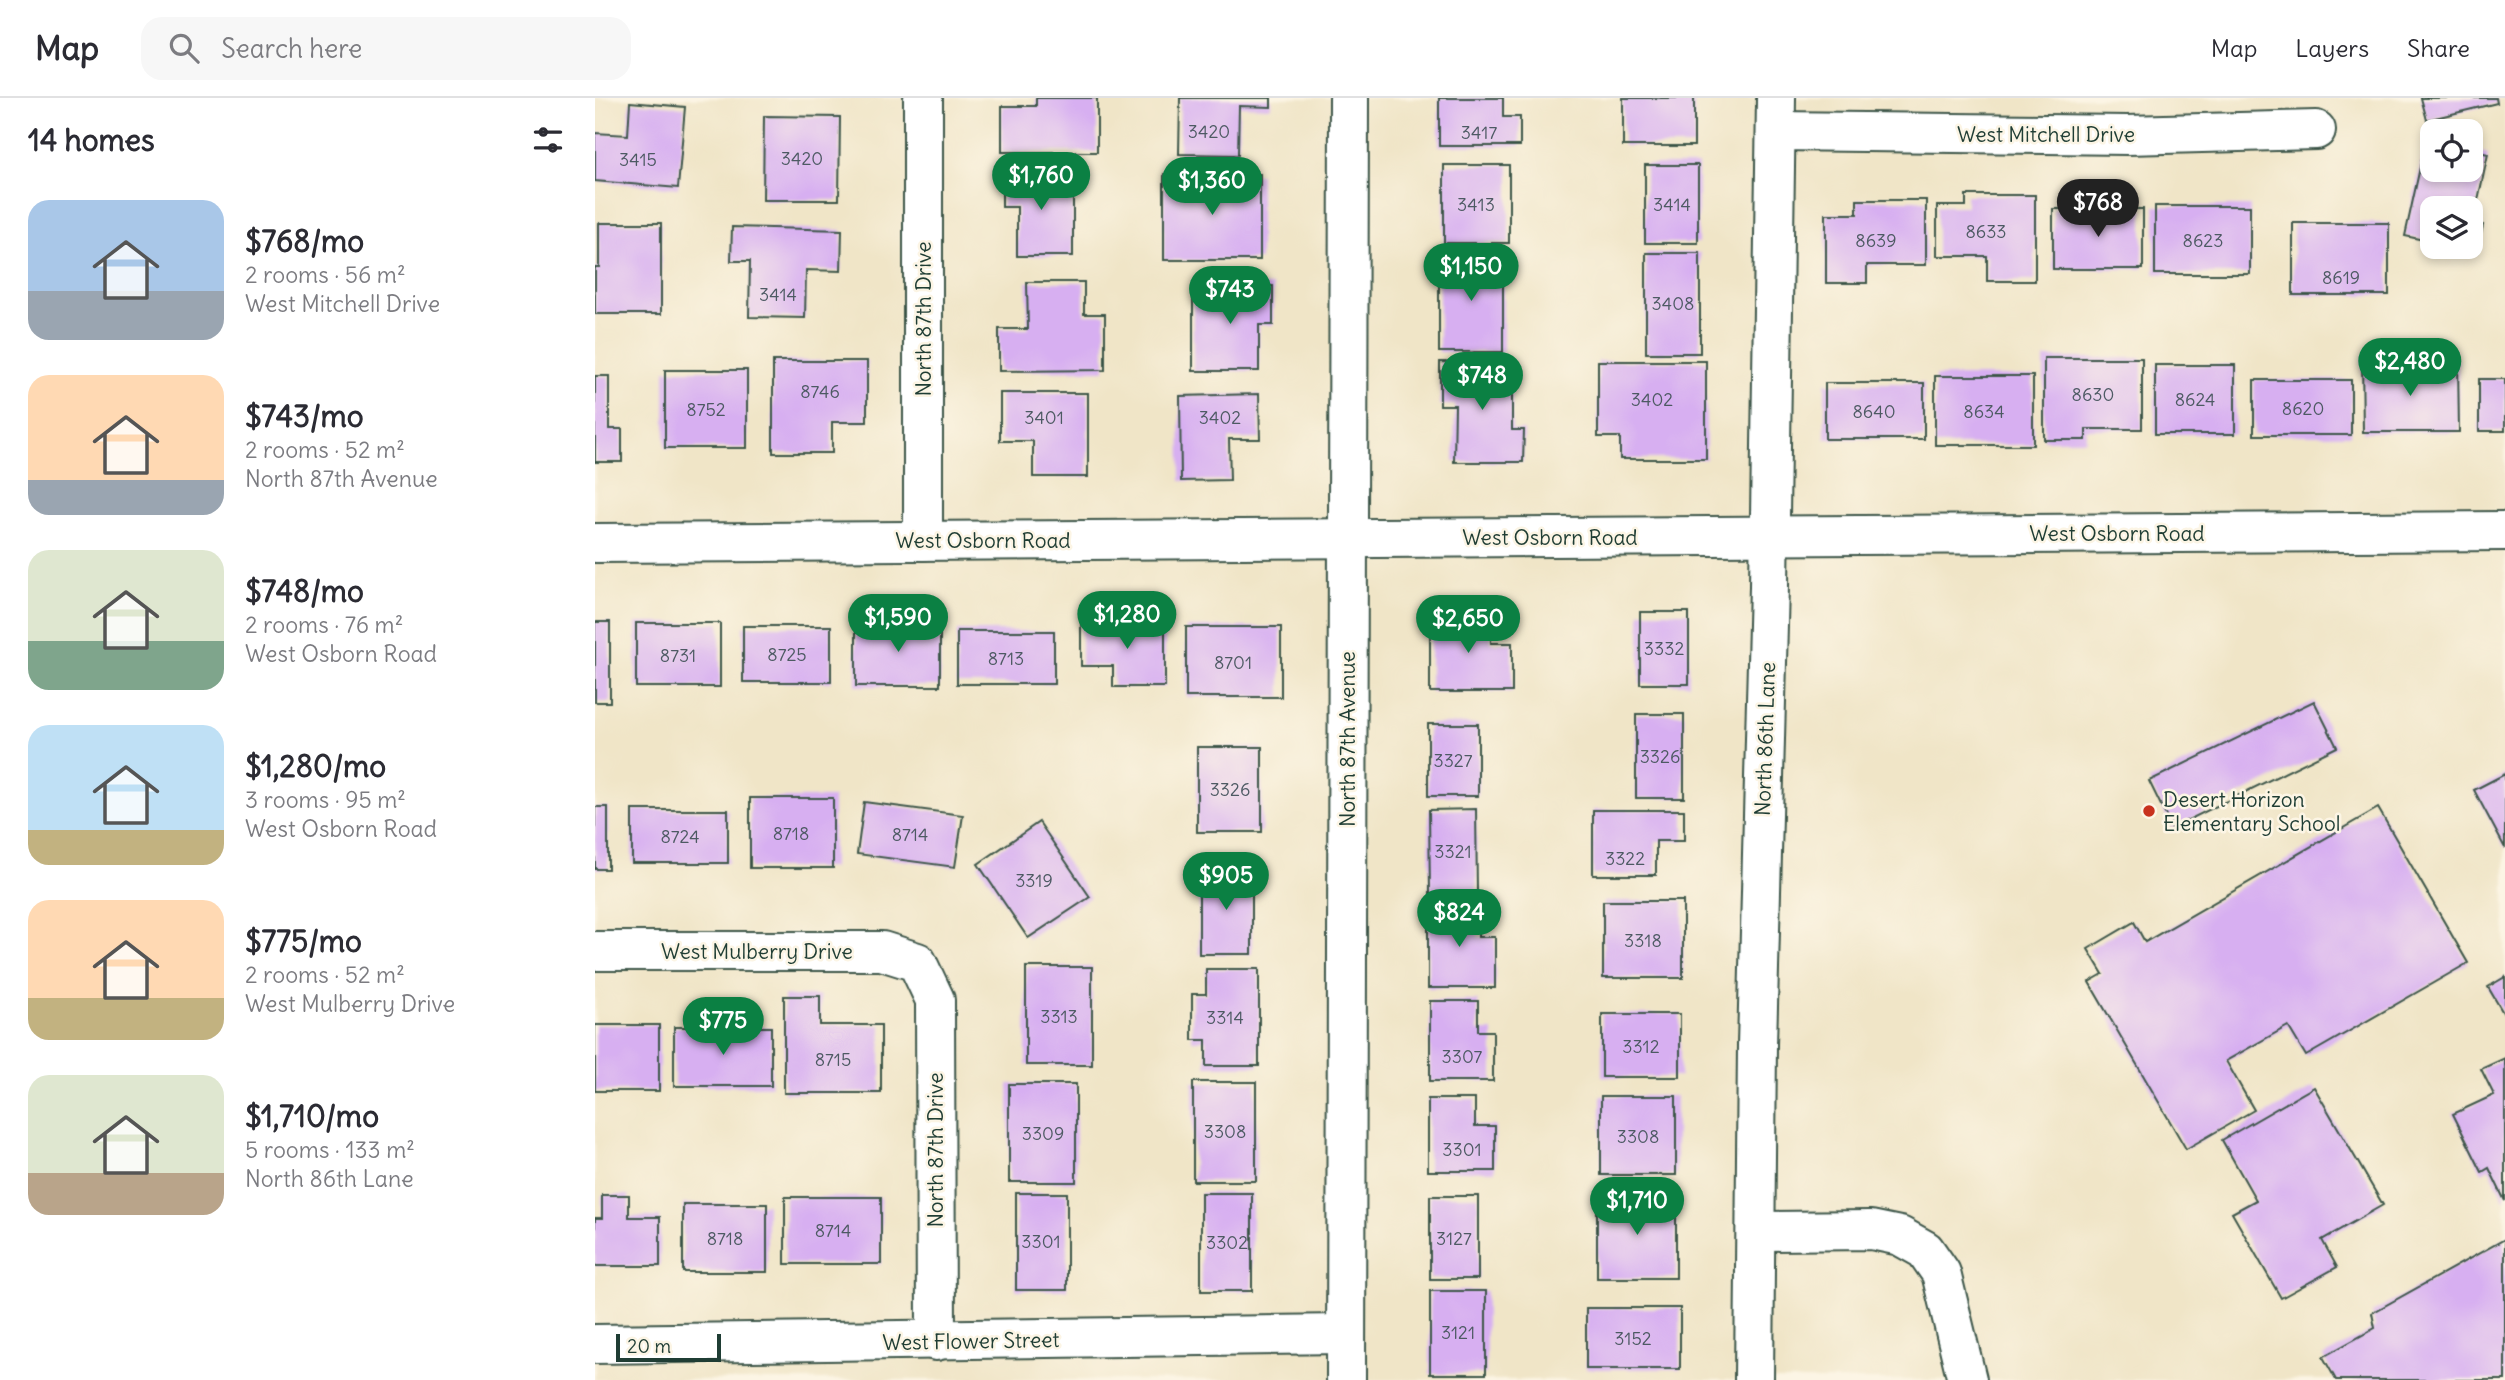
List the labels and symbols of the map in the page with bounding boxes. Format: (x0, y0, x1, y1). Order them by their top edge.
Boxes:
house number: 3420 (1188, 120, 1230, 143)
house number: 3417 (1461, 121, 1497, 144)
street label: West Mitchell Drive (1957, 121, 2135, 148)
house number: 3420 (781, 147, 823, 170)
house number: 3415 (619, 148, 657, 171)
pin: $1,760 (984, 152, 1098, 212)
pin: $1,360 (1155, 158, 1269, 217)
pin: $768 (2057, 180, 2139, 239)
house number: 3413 (1457, 193, 1495, 216)
house number: 3414 (1653, 193, 1691, 216)
house number: 8633 (1965, 220, 2007, 243)
house number: 8639 (1855, 229, 1897, 252)
house number: 8623 (2183, 229, 2223, 252)
street label: North 87th Drive (910, 241, 937, 397)
pin: $1,150 (1414, 244, 1528, 303)
pin: $743 (1189, 266, 1271, 326)
house number: 8619 (2322, 266, 2360, 289)
house number: 3414 (759, 283, 797, 306)
house number: 3408 (1652, 292, 1694, 315)
pin: $2,480 (2353, 338, 2467, 398)
pin: $748 (1441, 352, 1523, 412)
house number: 8746 (800, 380, 840, 403)
house number: 8630 (2072, 383, 2114, 406)
house number: 3402 (1631, 388, 1673, 411)
house number: 8624 (2175, 388, 2215, 411)
house number: 8620 (2282, 397, 2324, 420)
house number: 8752 (686, 398, 726, 421)
house number: 8640 (1852, 400, 1896, 423)
house number: 8634 (1963, 400, 2005, 423)
house number: 3401 (1024, 406, 1064, 429)
house number: 3402 (1199, 406, 1241, 429)
street label: West Osborn Road (2029, 520, 2205, 547)
street label: West Osborn Road (1462, 524, 1638, 551)
street label: West Osborn Road (895, 527, 1071, 554)
pin: $1,280 (1070, 592, 1184, 651)
pin: $1,590 (841, 594, 955, 654)
pin: $2,650 (1411, 596, 1525, 655)
house number: 3332 (1644, 637, 1684, 660)
house number: 8725 (767, 643, 807, 666)
house number: 8731 (660, 644, 696, 667)
house number: 8713 (988, 647, 1024, 670)
house number: 8701 (1214, 651, 1252, 674)
street label: North 87th Avenue (1334, 651, 1361, 827)
street label: North 86th Lane (1749, 662, 1781, 816)
house number: 3326 (1640, 745, 1680, 768)
house number: 3327 (1433, 749, 1473, 772)
house number: 3326 (1210, 778, 1250, 801)
place label: Desert Horizon Elementary School (2163, 786, 2340, 837)
marker: Desert Horizon Elementary School (2141, 803, 2157, 819)
house number: 8718 (773, 822, 809, 845)
house number: 8714 (892, 823, 928, 846)
house number: 8724 (660, 825, 700, 848)
house number: 3321 (1434, 840, 1472, 863)
house number: 3322 (1605, 847, 1645, 870)
pin: $905 (1185, 852, 1267, 912)
house number: 3319 (1015, 869, 1053, 892)
pin: $824 (1418, 890, 1500, 949)
house number: 3318 (1624, 929, 1662, 952)
street label: West Mulberry Drive (661, 938, 853, 965)
pin: $775 (682, 998, 764, 1057)
house number: 3313 (1040, 1005, 1078, 1028)
house number: 3314 (1206, 1006, 1244, 1029)
house number: 3312 (1622, 1035, 1660, 1058)
house number: 3307 (1442, 1045, 1483, 1068)
house number: 8715 (815, 1048, 851, 1071)
street label: North 87th Drive (922, 1072, 949, 1228)
house number: 3308 (1204, 1120, 1246, 1143)
house number: 3309 (1022, 1122, 1064, 1145)
house number: 3308 (1617, 1125, 1659, 1148)
house number: 3301 (1442, 1138, 1482, 1161)
pin: $1,710 (1580, 1178, 1694, 1237)
house number: 8714 (815, 1219, 851, 1242)
house number: 8718 (707, 1227, 743, 1250)
house number: 3127 (1436, 1227, 1472, 1250)
house number: 3301 (1021, 1230, 1061, 1253)
house number: 3302 (1206, 1231, 1248, 1254)
house number: 3121 (1441, 1321, 1475, 1344)
street label: West Flower Street (882, 1326, 1060, 1356)
house number: 3152 (1614, 1327, 1652, 1350)
scale bar (616, 1331, 721, 1363)

